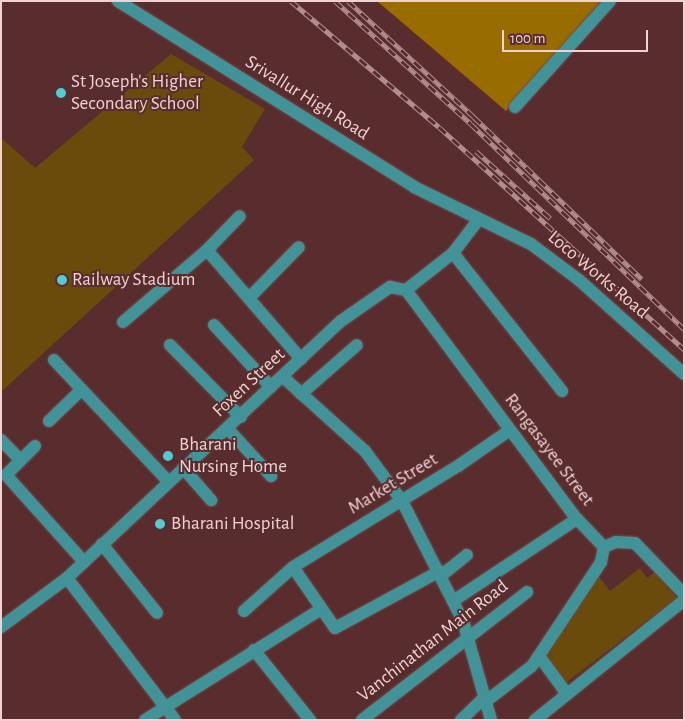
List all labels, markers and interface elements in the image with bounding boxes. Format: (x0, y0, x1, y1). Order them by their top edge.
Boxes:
scale bar (505, 20, 651, 52)
text: 100 m (510, 31, 545, 46)
street label: Srivallur High Road (241, 51, 373, 145)
place label: St Joseph's Higher Secondary School (71, 71, 203, 115)
marker: St Joseph's Higher Secondary School (55, 87, 67, 99)
street label: Loco Works Road (543, 226, 653, 324)
place label: Railway Stadium (72, 269, 195, 291)
marker: Railway Stadium (56, 274, 68, 286)
street label: Foxen Street (208, 344, 290, 422)
street label: Rangasayee Street (499, 389, 599, 511)
place label: Bharani Nursing Home (179, 434, 287, 478)
street label: Market Street (344, 448, 442, 520)
marker: Bharani Nursing Home (161, 449, 175, 463)
place label: Bharani Hospital (171, 513, 295, 535)
marker: Bharani Hospital (153, 517, 167, 531)
street label: Vanchinathan Main Road (353, 575, 513, 707)

